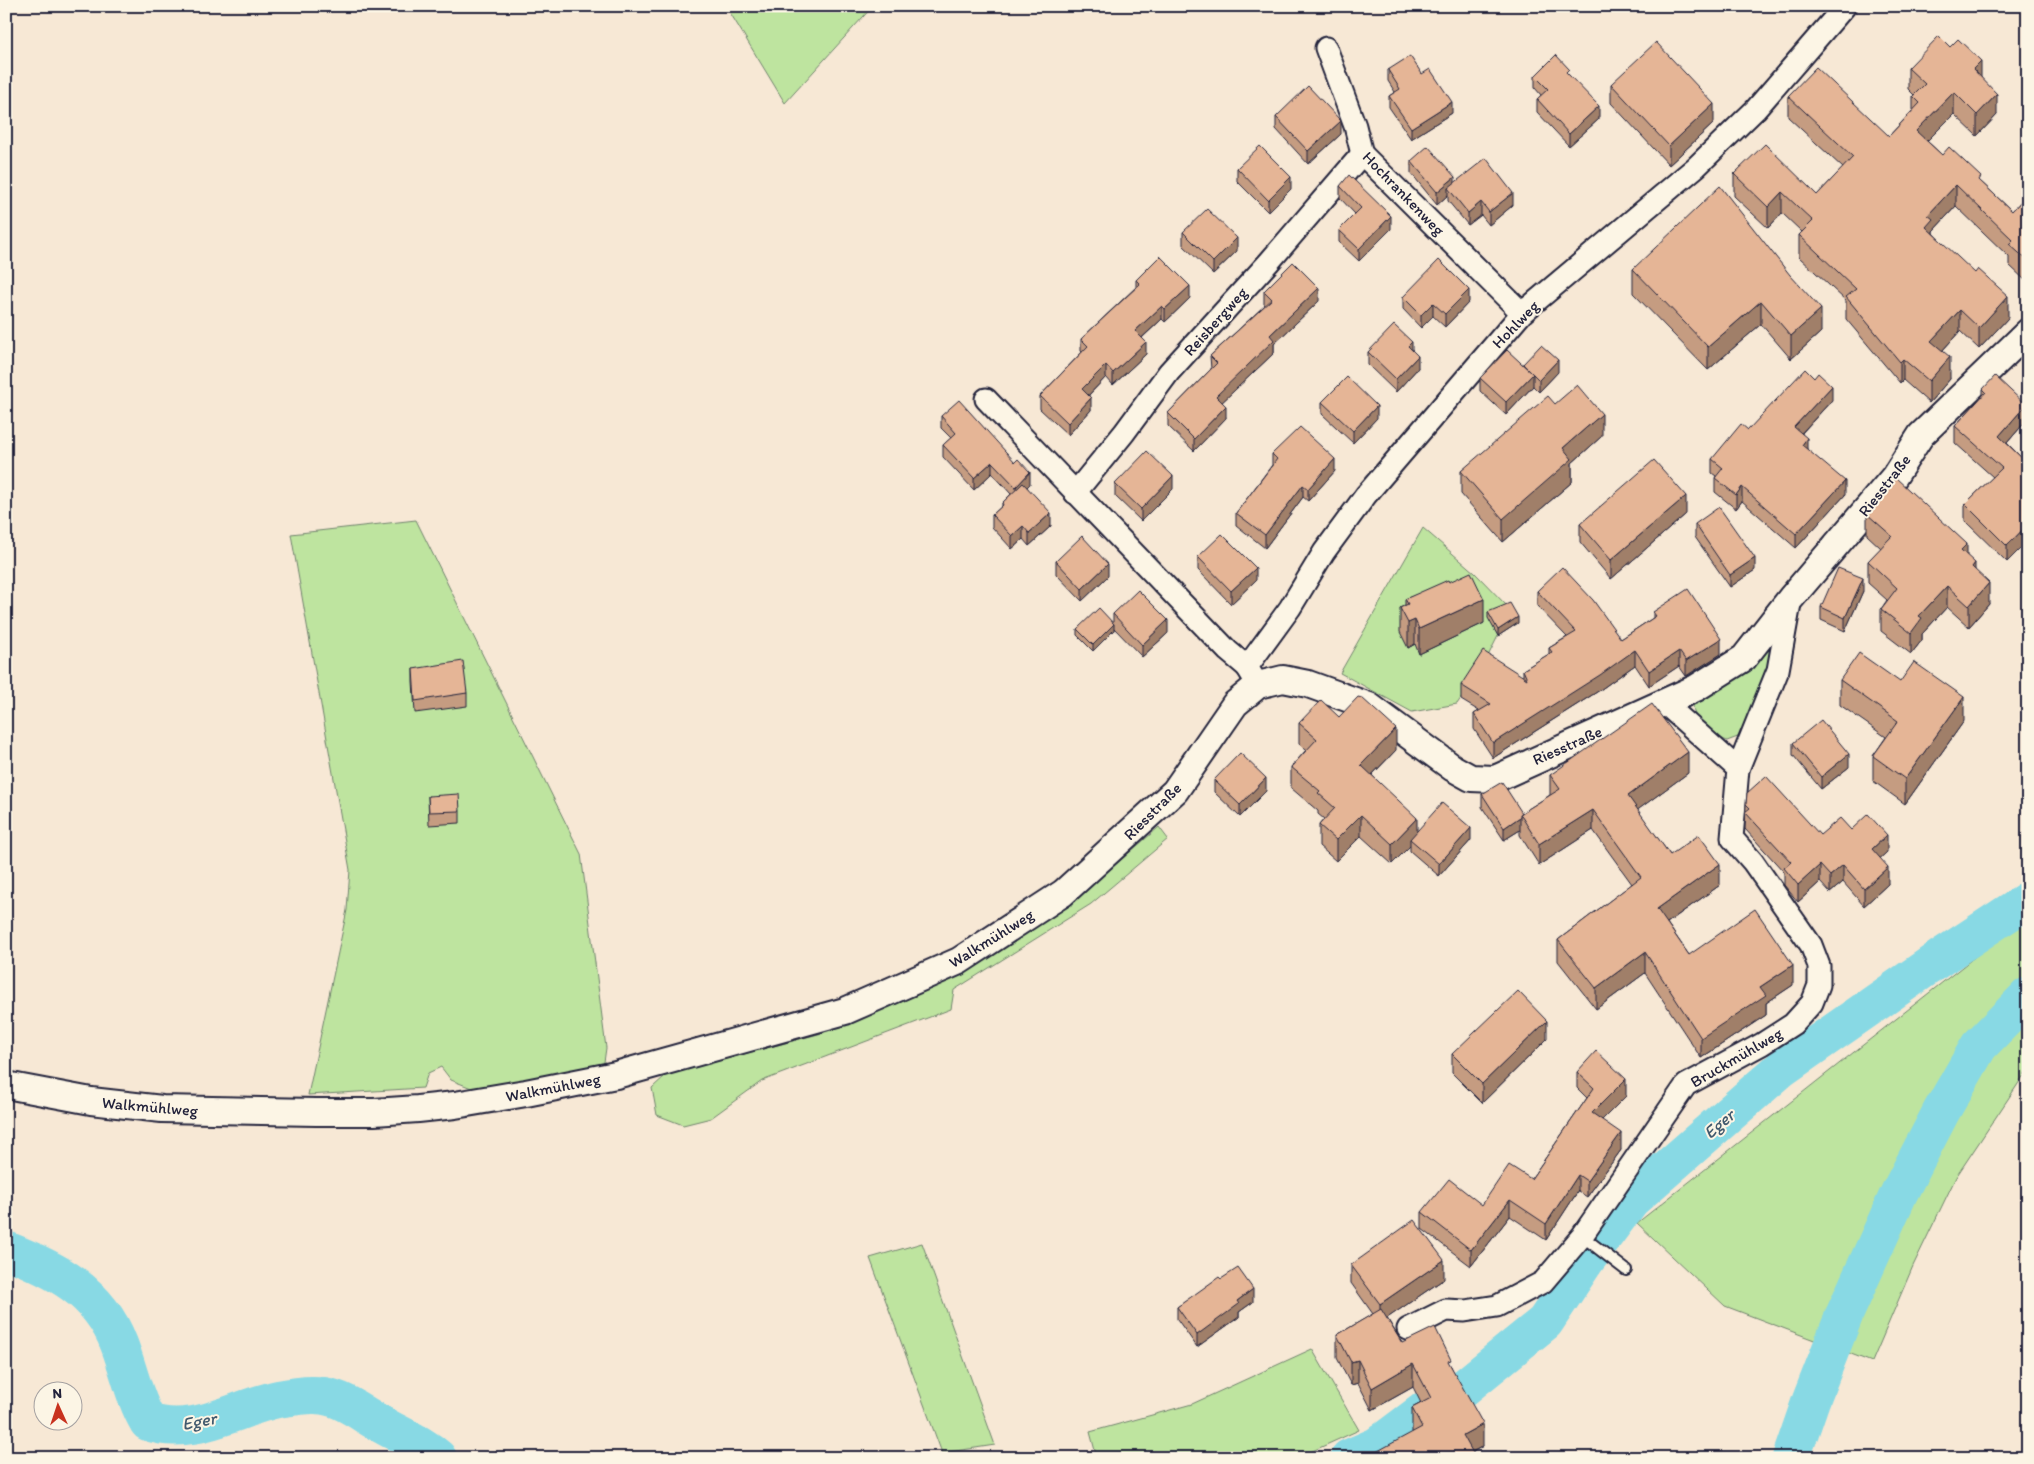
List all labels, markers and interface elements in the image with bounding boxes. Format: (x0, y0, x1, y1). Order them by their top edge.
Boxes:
street label: Hochrankenweg (1359, 147, 1449, 240)
street label: Reisbergweg (1180, 283, 1252, 360)
street label: Hohlweg (1488, 296, 1543, 352)
street label: Riesstraße (1854, 450, 1915, 520)
street label: Riesstraße (1530, 722, 1605, 769)
street label: Riesstraße (1120, 779, 1185, 844)
street label: Walkmühlweg (945, 904, 1038, 972)
street label: Bruckmühlweg (1687, 1023, 1786, 1091)
street label: Walkmühlweg (504, 1069, 603, 1106)
street label: Walkmühlweg (101, 1093, 200, 1120)
water label: Eger (1699, 1103, 1741, 1144)
north arrow (32, 1382, 82, 1432)
text: N (52, 1385, 63, 1402)
water label: Eger (180, 1406, 220, 1435)

